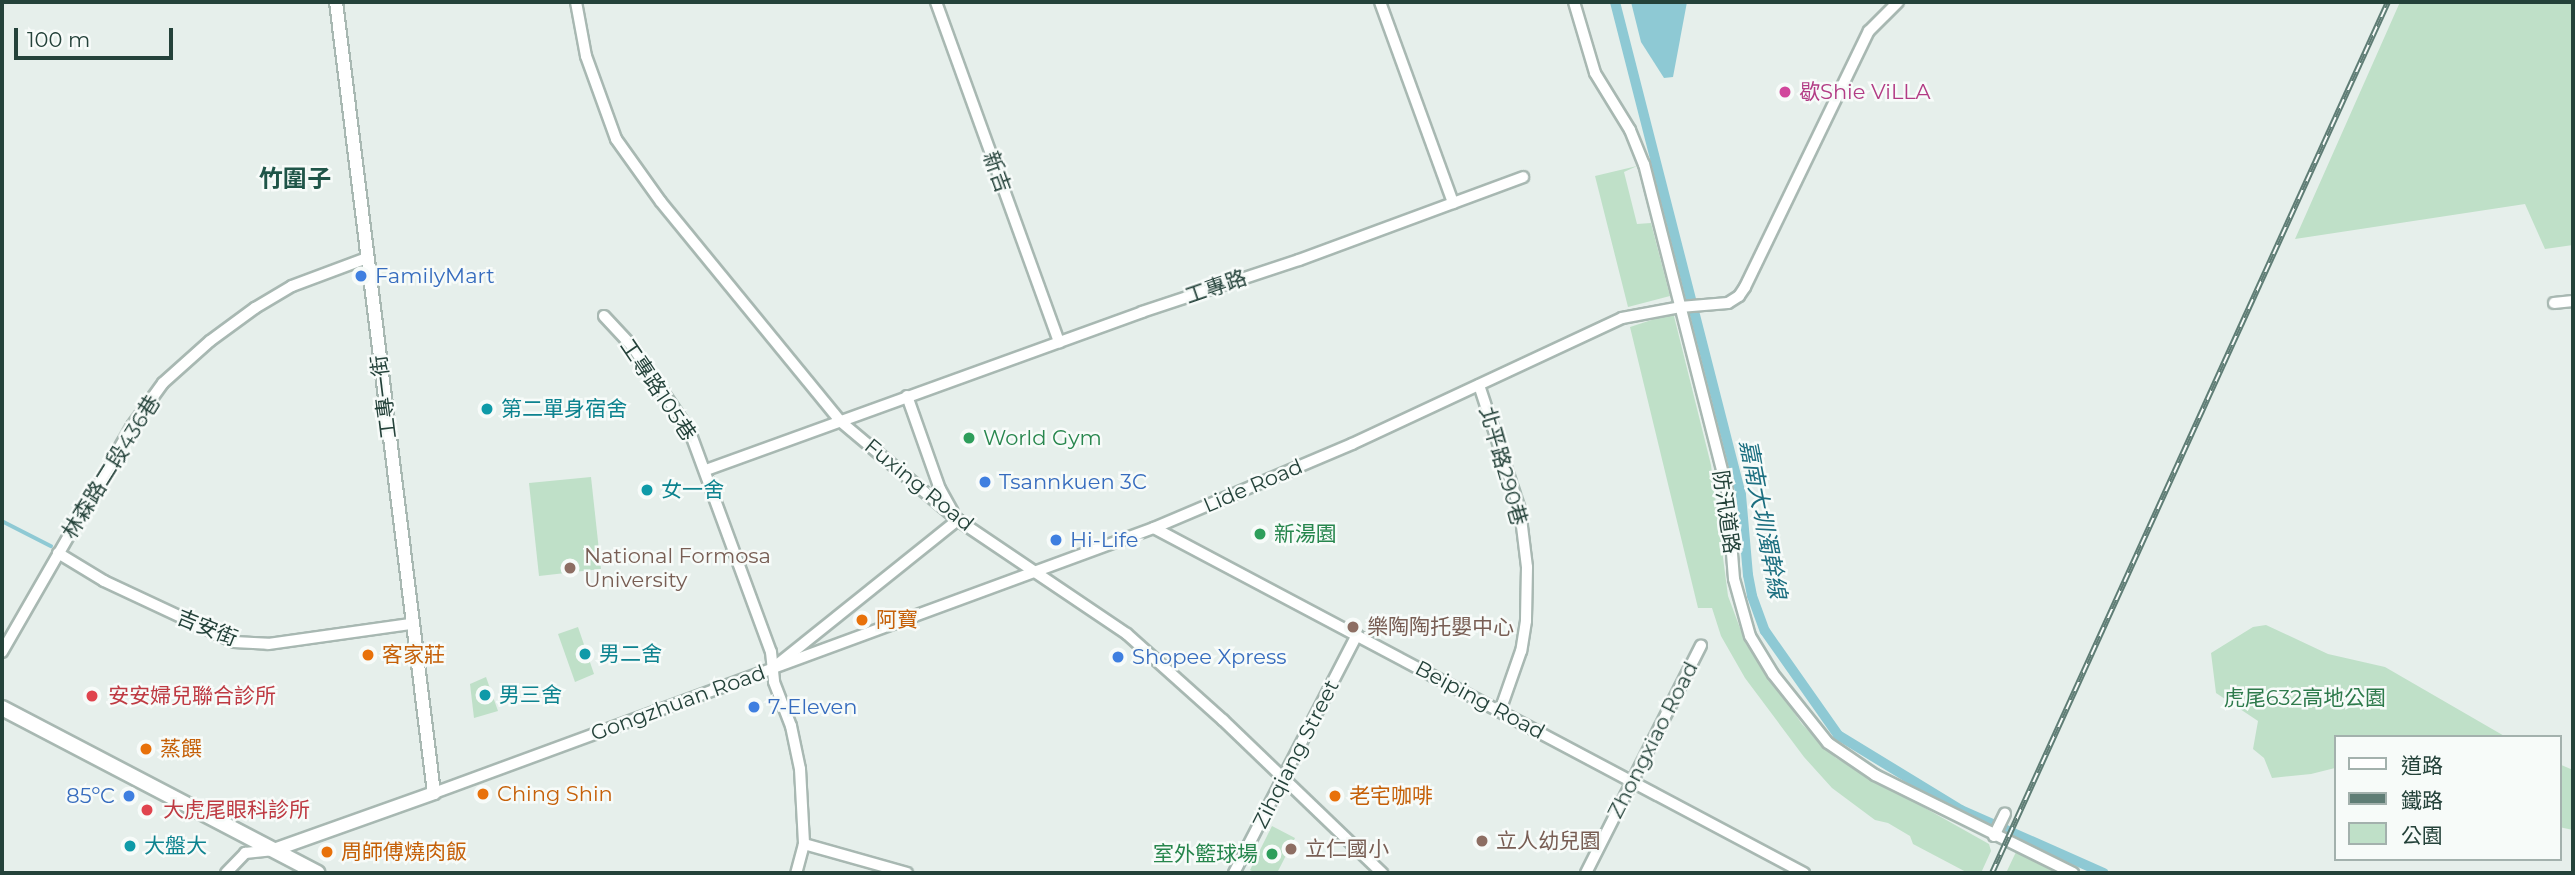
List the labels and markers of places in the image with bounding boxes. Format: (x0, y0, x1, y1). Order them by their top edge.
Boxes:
place label: 歇Shie ViLLA (1799, 79, 1931, 105)
marker: 歇Shie ViLLA (1777, 84, 1793, 100)
place label: FamilyMart (375, 263, 495, 289)
marker: FamilyMart (353, 268, 369, 284)
place label: 第二單身宿舍 (501, 396, 627, 422)
marker: 第二單身宿舍 (479, 401, 495, 417)
place label: World Gym (983, 425, 1102, 451)
marker: World Gym (961, 430, 977, 446)
place label: Tsannkuen 3C (999, 469, 1147, 495)
marker: Tsannkuen 3C (977, 474, 993, 490)
place label: 女一舍 (661, 477, 724, 503)
marker: 女一舍 (639, 482, 655, 498)
place label: 新湯園 (1274, 521, 1337, 547)
marker: 新湯園 (1252, 526, 1268, 542)
place label: Hi-Life (1070, 527, 1138, 553)
marker: Hi-Life (1048, 532, 1064, 548)
place label: National Formosa University (584, 543, 771, 593)
marker: National Formosa University (562, 560, 578, 576)
place label: 阿寶 (876, 607, 918, 633)
marker: 阿寶 (854, 612, 870, 628)
place label: 樂陶陶托嬰中心 (1367, 614, 1514, 640)
marker: 樂陶陶托嬰中心 (1345, 619, 1361, 635)
place label: 男二舍 (599, 641, 662, 667)
place label: 客家莊 (382, 642, 445, 668)
place label: Shopee Xpress (1132, 644, 1287, 670)
marker: 男二舍 (577, 646, 593, 662)
marker: 客家莊 (360, 647, 376, 663)
marker: Shopee Xpress (1110, 649, 1126, 665)
place label: 男三舍 (499, 682, 562, 708)
place label: 安安婦兒聯合診所 (108, 683, 276, 709)
marker: 安安婦兒聯合診所 (82, 686, 102, 706)
marker: 男三舍 (477, 687, 493, 703)
place label: 7-Eleven (768, 694, 857, 720)
marker: 7-Eleven (746, 699, 762, 715)
place label: 蒸饌 (160, 736, 202, 762)
marker: 蒸饌 (138, 741, 154, 757)
place label: Ching Shin (497, 781, 613, 807)
place label: 85ºC (66, 783, 115, 809)
place label: 老宅咖啡 (1349, 783, 1433, 809)
marker: Ching Shin (475, 786, 491, 802)
marker: 85ºC (121, 788, 137, 804)
marker: 老宅咖啡 (1327, 788, 1343, 804)
place label: 大虎尾眼科診所 (163, 797, 310, 823)
marker: 大虎尾眼科診所 (137, 800, 157, 820)
place label: 立人幼兒園 (1496, 828, 1601, 854)
place label: 大盤大 (144, 833, 207, 859)
marker: 立人幼兒園 (1474, 833, 1490, 849)
place label: 立仁國小 (1305, 836, 1389, 862)
marker: 大盤大 (122, 838, 138, 854)
place label: 周師傅燒肉飯 (341, 839, 467, 865)
place label: 室外籃球場 (1153, 841, 1258, 867)
marker: 立仁國小 (1283, 841, 1299, 857)
marker: 周師傅燒肉飯 (319, 844, 335, 860)
marker: 室外籃球場 (1264, 846, 1280, 862)

